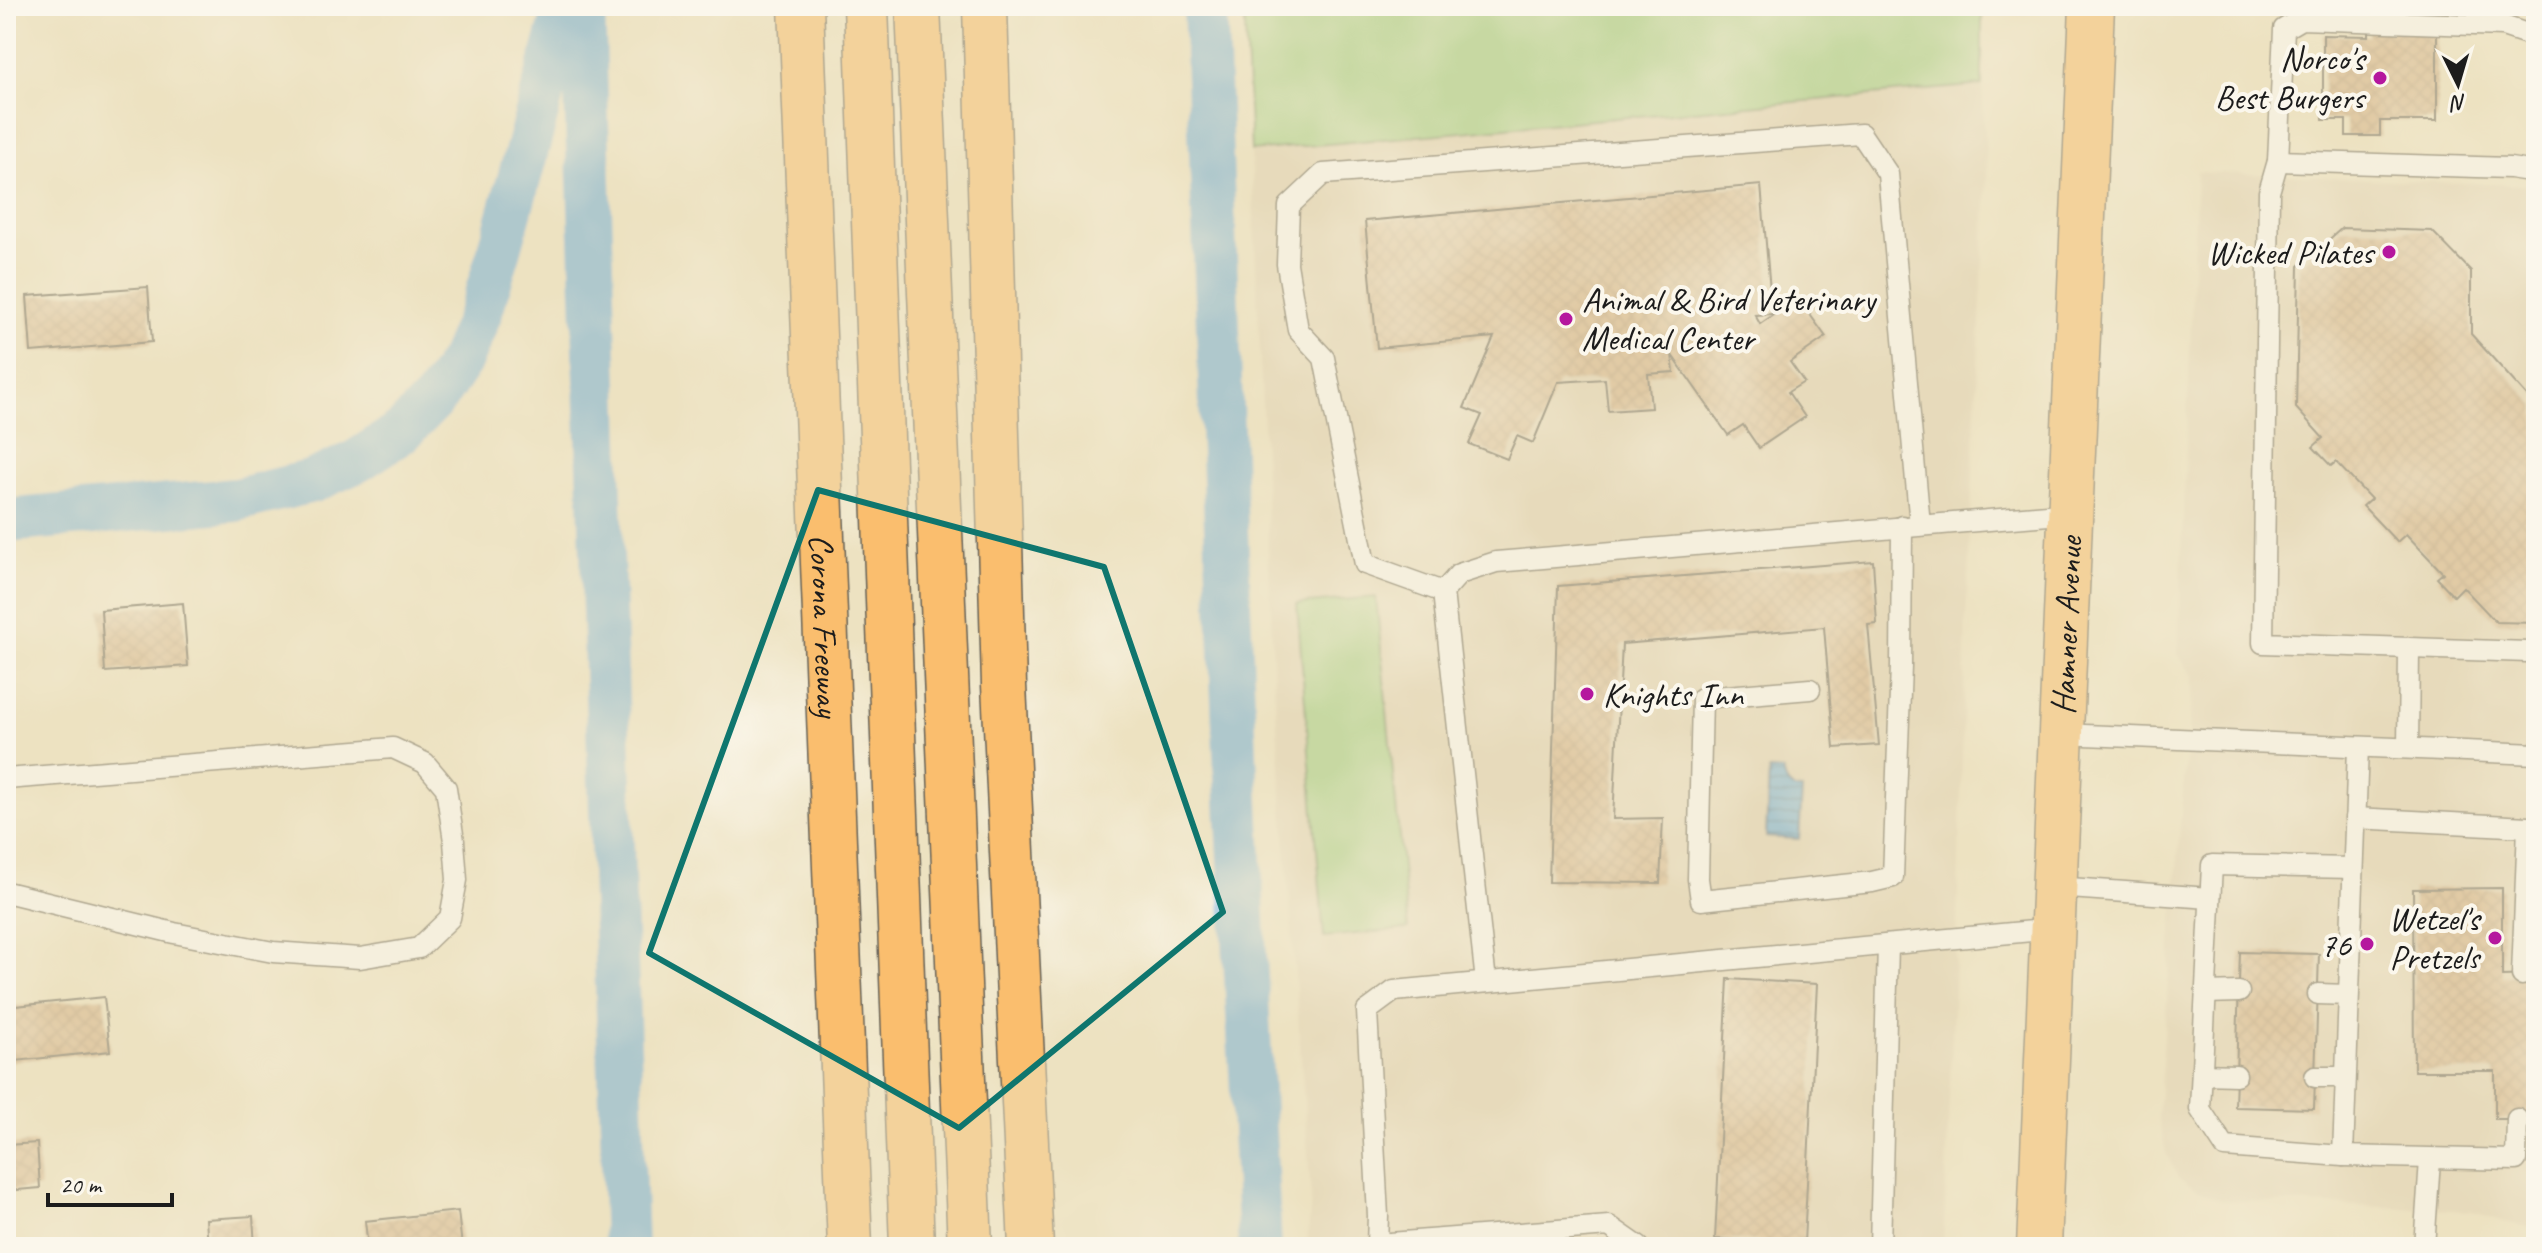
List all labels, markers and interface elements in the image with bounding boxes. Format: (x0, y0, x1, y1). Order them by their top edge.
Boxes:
place label: Norco's Best Burgers (2215, 37, 2367, 119)
north arrow (2418, 44, 2498, 124)
marker: Norco's Best Burgers (2371, 69, 2389, 87)
text: N (2448, 88, 2468, 118)
place label: Wicked Pilates (2207, 231, 2376, 274)
marker: Wicked Pilates (2380, 243, 2398, 261)
place label: Animal & Bird Veterinary Medical Center (1582, 278, 1877, 360)
marker: Animal & Bird Veterinary Medical Center (1557, 310, 1575, 328)
street label: Corona Freeway (800, 533, 851, 720)
street label: Hamner Avenue (2040, 534, 2091, 715)
place label: Knights Inn (1603, 673, 1745, 716)
marker: Knights Inn (1578, 685, 1596, 703)
place label: Wetzel's Pretzels (2389, 897, 2482, 979)
place label: 76 (2320, 923, 2353, 966)
marker: Wetzel's Pretzels (2486, 929, 2504, 947)
marker: 76 (2358, 935, 2376, 953)
scale bar (48, 1157, 172, 1207)
text: 20 m (60, 1170, 103, 1200)

